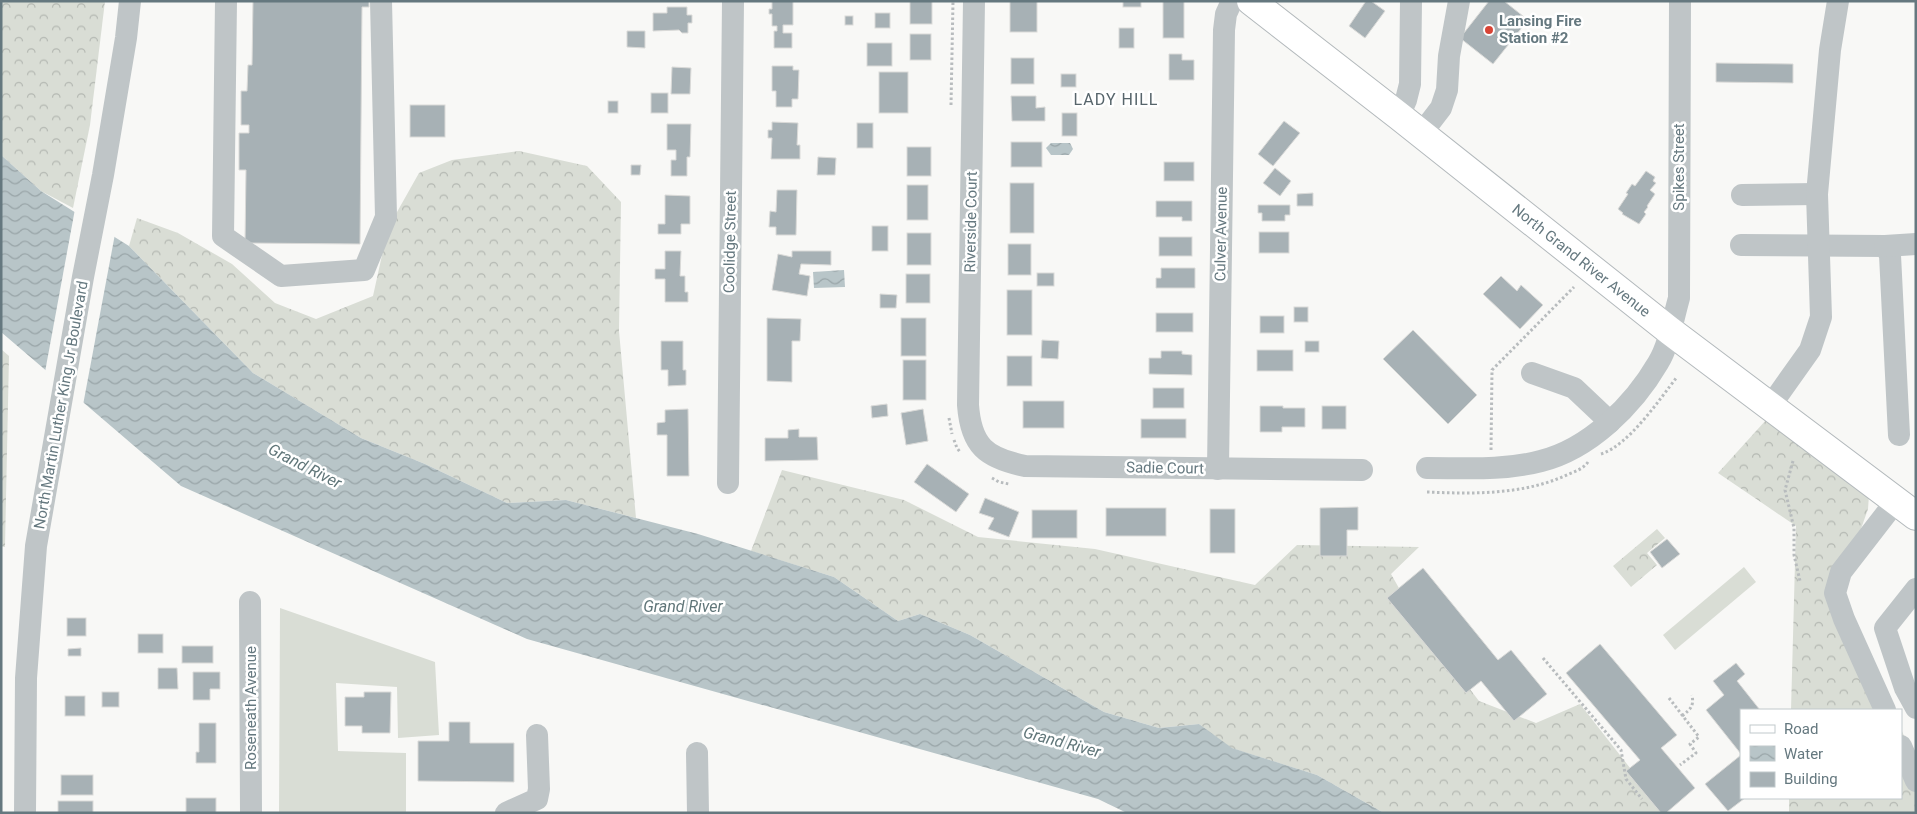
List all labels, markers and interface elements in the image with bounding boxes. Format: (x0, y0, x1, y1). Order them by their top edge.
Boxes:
place label: Lansing Fire Station #2 (1499, 12, 1582, 47)
marker: Lansing Fire Station #2 (1483, 24, 1495, 36)
district label: LADY HILL (1074, 90, 1158, 109)
street label: Spikes Street (1670, 123, 1688, 211)
street label: Riverside Court (961, 171, 981, 273)
street label: Culver Avenue (1211, 186, 1231, 281)
street label: Coolidge Street (720, 191, 740, 293)
street label: North Grand River Avenue (1509, 200, 1654, 321)
street label: North Martin Luther King Jr Boulevard (30, 279, 92, 531)
water label: Grand River (265, 439, 345, 493)
street label: Sadie Court (1126, 458, 1204, 478)
water label: Grand River (643, 597, 723, 616)
street label: Roseneath Avenue (242, 646, 260, 770)
legend (1740, 709, 1902, 799)
text: Road (1784, 720, 1818, 738)
water label: Grand River (1021, 723, 1104, 762)
text: Water (1784, 745, 1823, 763)
text: Building (1784, 770, 1838, 788)

